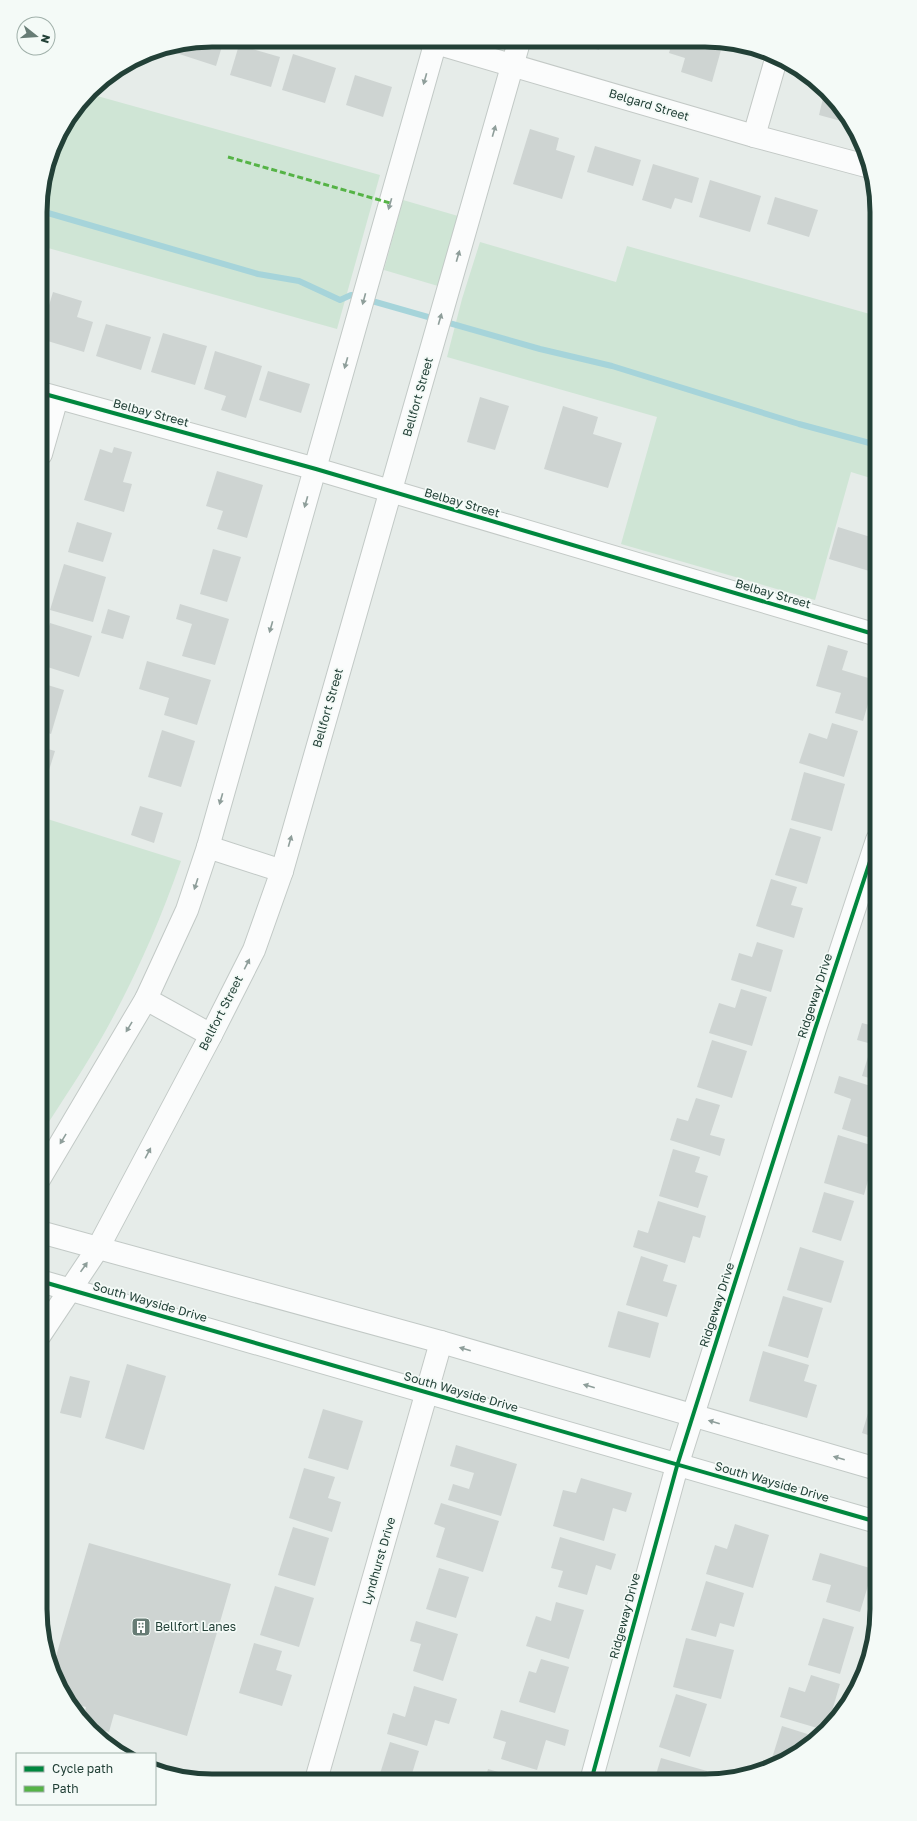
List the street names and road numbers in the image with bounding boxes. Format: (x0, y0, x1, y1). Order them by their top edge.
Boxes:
street label: Belgard Street (607, 85, 691, 124)
street label: Bellfort Street (399, 355, 436, 438)
street label: Belbay Street (112, 395, 191, 430)
street label: Belbay Street (423, 485, 502, 521)
street label: Belbay Street (734, 576, 813, 612)
street label: Bellfort Street (309, 666, 346, 749)
street label: Ridgeway Drive (794, 951, 835, 1040)
street label: Bellfort Street (195, 973, 246, 1053)
street label: Ridgeway Drive (696, 1260, 737, 1349)
street label: South Wayside Drive (91, 1278, 209, 1325)
street label: South Wayside Drive (402, 1368, 520, 1415)
street label: South Wayside Drive (713, 1458, 831, 1505)
street label: Lyndhurst Drive (359, 1515, 398, 1606)
street label: Ridgeway Drive (606, 1571, 643, 1661)

